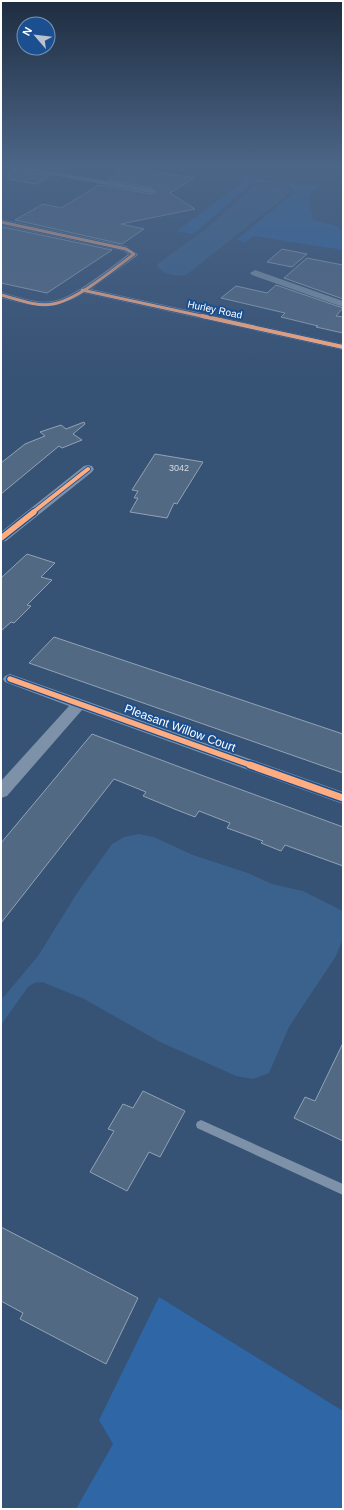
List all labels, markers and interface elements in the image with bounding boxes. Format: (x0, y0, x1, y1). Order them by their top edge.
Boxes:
north arrow (16, 16, 56, 56)
text: N (20, 25, 34, 38)
street label: Hurley Road (187, 298, 243, 321)
house number: 3042 (169, 463, 189, 473)
street label: Pleasant Willow Court (122, 701, 238, 755)

